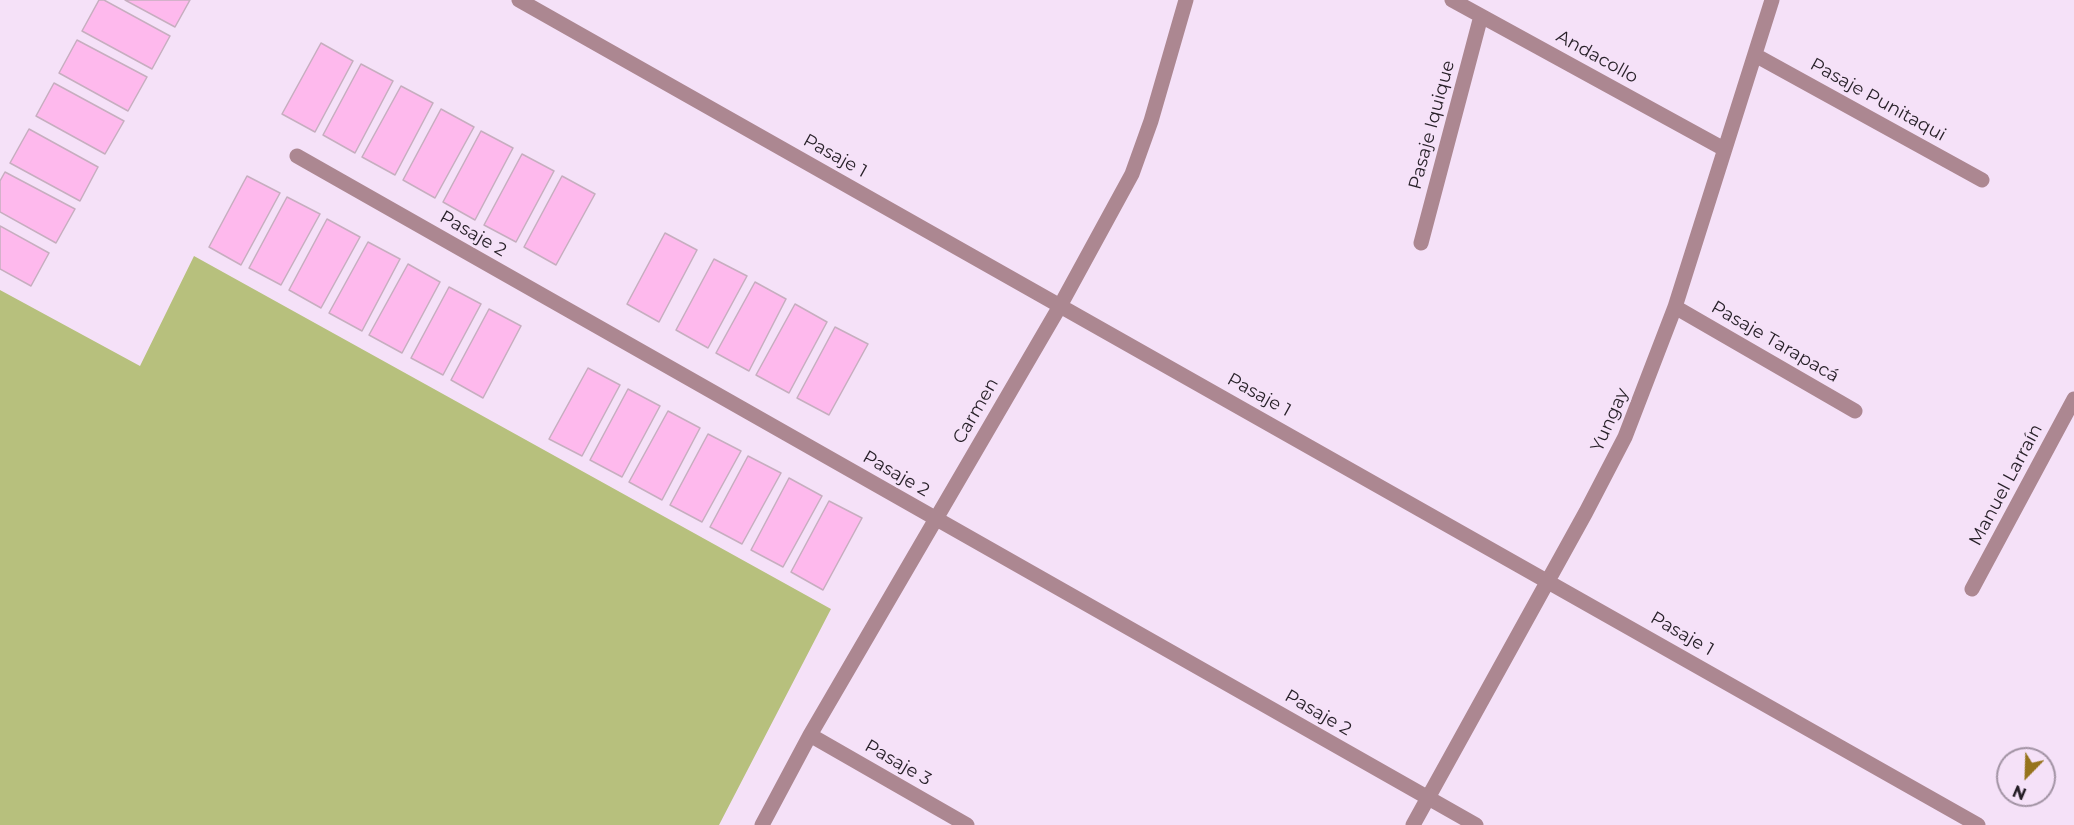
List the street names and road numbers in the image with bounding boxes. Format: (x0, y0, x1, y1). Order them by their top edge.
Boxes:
street label: Andacollo (1552, 26, 1642, 88)
street label: Pasaje Punitaqui (1806, 54, 1950, 146)
street label: Pasaje Iquique (1404, 58, 1460, 192)
street label: Pasaje 1 (799, 130, 871, 182)
street label: Pasaje 2 (436, 206, 510, 262)
street label: Pasaje Tarapacá (1707, 297, 1843, 387)
street label: Pasaje 1 (1223, 369, 1295, 421)
street label: Carmen (949, 374, 1003, 448)
street label: Yungay (1586, 385, 1634, 455)
street label: Manuel Larraín (1965, 420, 2047, 550)
street label: Pasaje 2 (859, 446, 933, 502)
street label: Pasaje 1 (1646, 607, 1718, 661)
street label: Pasaje 2 (1281, 685, 1355, 741)
street label: Pasaje 3 (861, 735, 935, 791)

